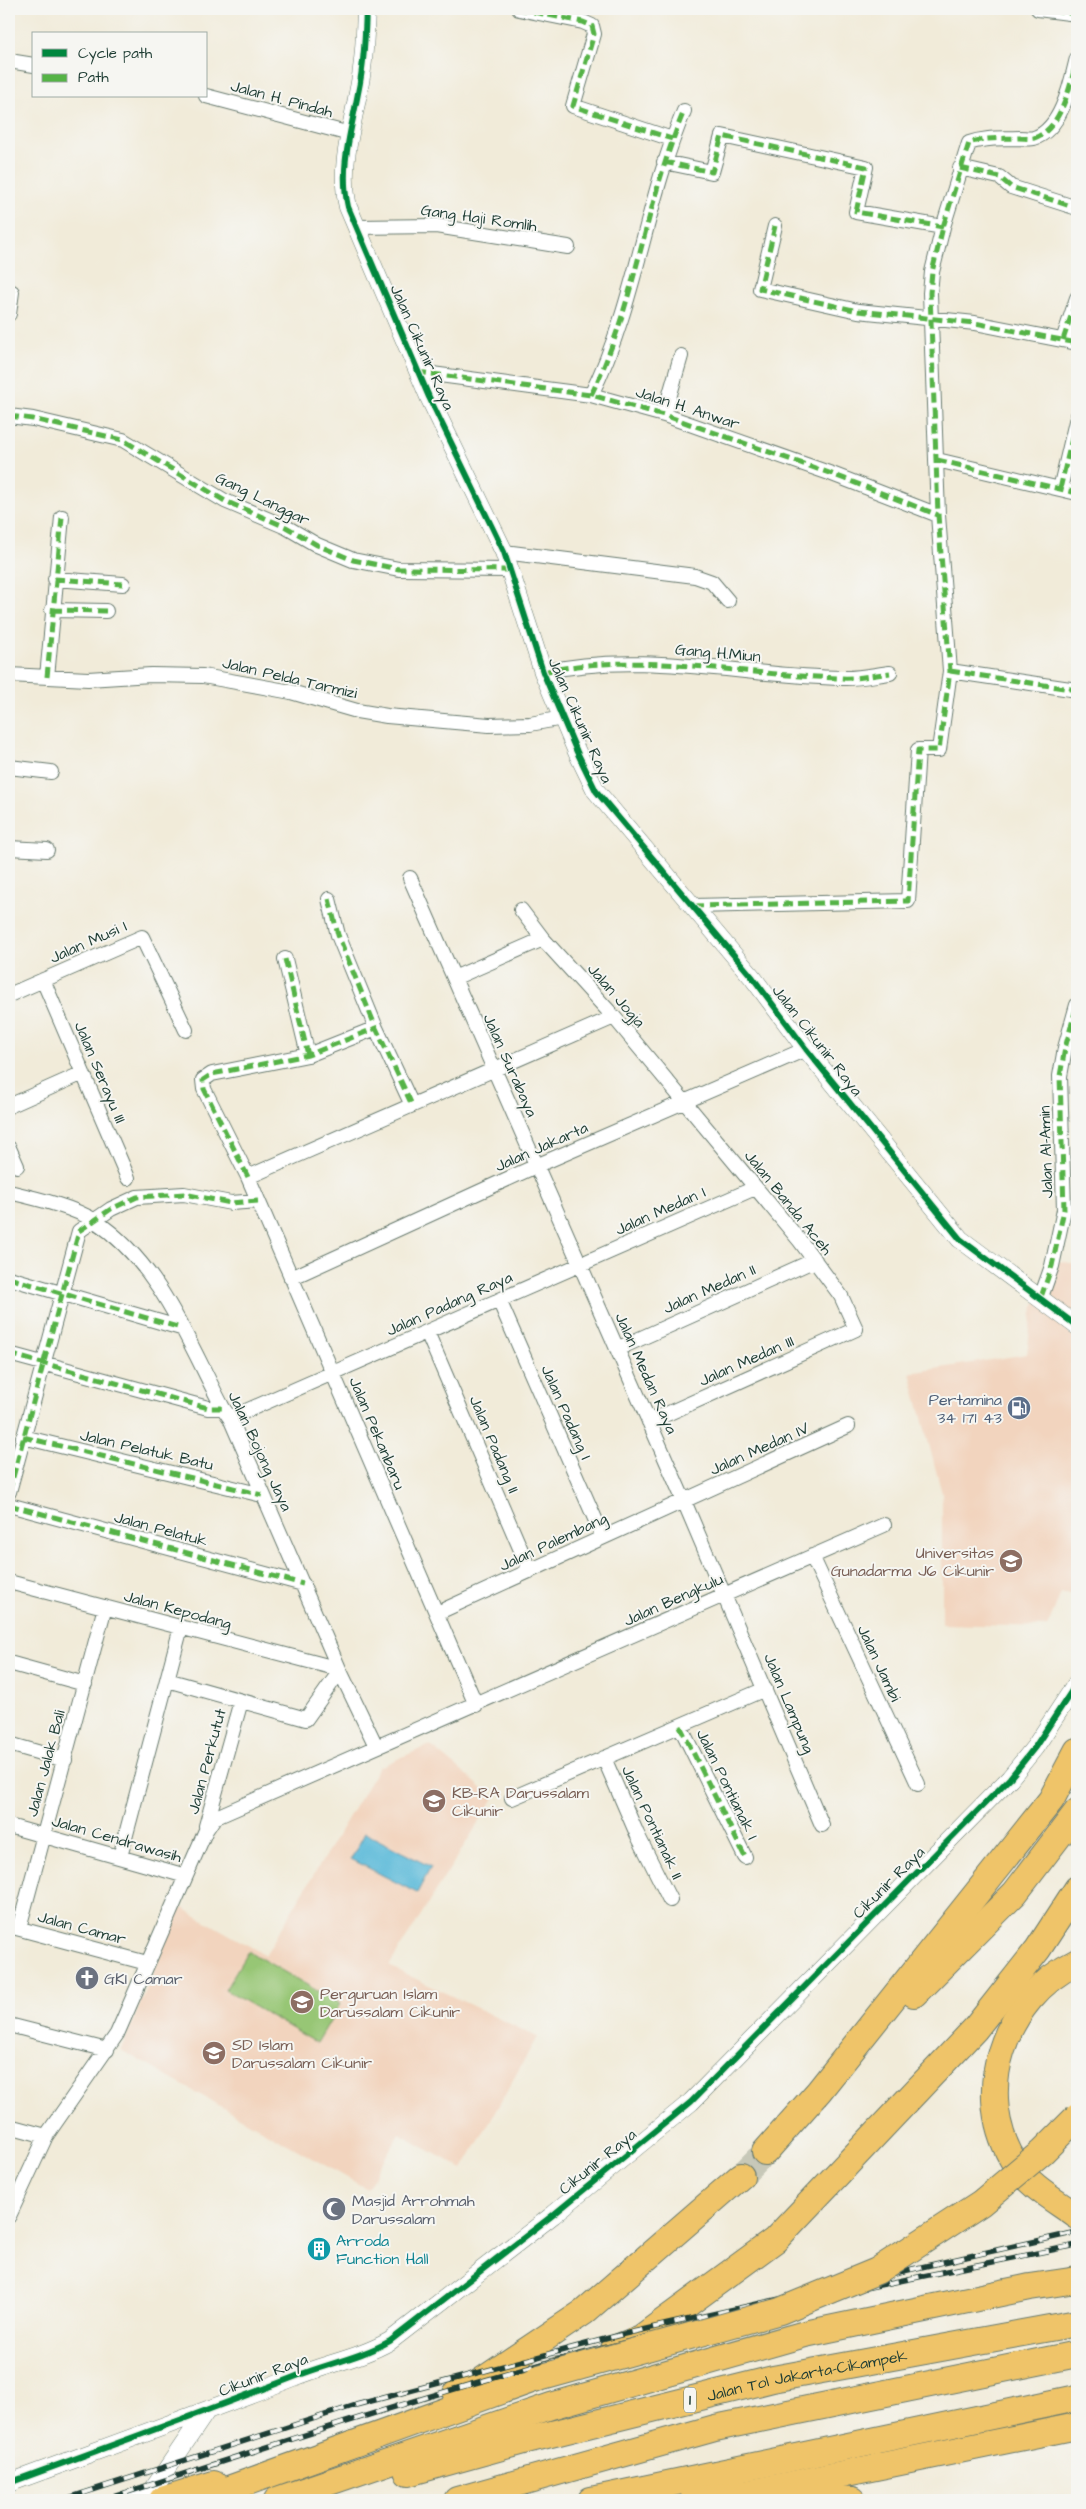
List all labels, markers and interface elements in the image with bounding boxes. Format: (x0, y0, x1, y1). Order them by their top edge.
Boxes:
legend (32, 32, 208, 98)
text: Cycle path (78, 43, 153, 65)
text: Path (78, 67, 109, 88)
street label: Jalan H. Pindah (228, 75, 335, 123)
street label: Gang Haji Romlih (419, 199, 538, 238)
street label: Jalan Cikunir Raya (384, 281, 460, 414)
street label: Jalan H. Anwar (633, 381, 743, 435)
street label: Gang Langgar (211, 467, 314, 532)
street label: Gang H.Miun (674, 638, 762, 669)
street label: Jalan Pelda Tarmizi (220, 652, 360, 704)
street label: Jalan Cikunir Raya (542, 654, 618, 787)
street label: Jalan Musi I (46, 915, 130, 969)
street label: Jalan Jogja (581, 959, 650, 1033)
street label: Jalan Cikunir Raya (766, 980, 868, 1101)
street label: Jalan Surabaya (477, 1010, 543, 1121)
street label: Jalan Serayu III (68, 1018, 131, 1127)
street label: Jalan Al-Amin (1033, 1105, 1059, 1199)
street label: Jalan Jakarta (491, 1117, 591, 1177)
street label: Jalan Banda Aceh (739, 1146, 837, 1260)
street label: Jalan Medan I (612, 1181, 709, 1241)
street label: Jalan Medan II (660, 1259, 759, 1319)
street label: Jalan Padang Raya (383, 1266, 516, 1342)
street label: Jalan Medan Raya (609, 1309, 683, 1438)
street label: Jalan Medan III (696, 1330, 797, 1392)
street label: Jalan Padang I (534, 1362, 597, 1464)
street label: Jalan Pekanbaru (343, 1374, 411, 1493)
street label: Jalan Bojong Jaya (222, 1388, 298, 1515)
place label: Pertamina 34 171 43 (929, 1389, 1002, 1429)
street label: Jalan Padang II (463, 1392, 524, 1497)
fuel station icon: Pertamina 34 171 43 (1006, 1395, 1032, 1421)
street label: Jalan Medan IV (706, 1417, 813, 1481)
street label: Jalan Pelatuk Batu (78, 1424, 216, 1476)
street label: Jalan Pelatuk (112, 1506, 210, 1552)
street label: Jalan Palembang (496, 1507, 612, 1578)
place label: Universitas Gunadarma J6 Cikunir (831, 1542, 994, 1582)
school or university icon: Universitas Gunadarma J6 Cikunir (998, 1548, 1024, 1574)
street label: Jalan Bengkulu (620, 1568, 727, 1633)
street label: Jalan Kepodang (121, 1585, 234, 1636)
street label: Jalan Jambi (852, 1622, 907, 1706)
street label: Jalan Lampung (757, 1650, 820, 1757)
street label: Jalan Perkutut (182, 1706, 232, 1816)
street label: Jalan Jalak Bali (21, 1707, 71, 1819)
street label: Jalan Pontianak I (691, 1725, 763, 1844)
street label: Jalan Pontianak II (616, 1762, 688, 1883)
place label: KB-RA Darussalam Cikunir (452, 1782, 589, 1822)
school or university icon: KB-RA Darussalam Cikunir (421, 1788, 447, 1814)
street label: Jalan Cendrawasih (49, 1810, 184, 1868)
street label: Cikunir Raya (848, 1842, 930, 1924)
street label: Jalan Camar (35, 1906, 128, 1950)
church icon: GKI Camar (74, 1965, 100, 1991)
place label: GKI Camar (104, 1968, 183, 1990)
place label: Perguruan Islam Darussalam Cikunir (320, 1983, 460, 2023)
school or university icon: Perguruan Islam Darussalam Cikunir (289, 1989, 315, 2015)
place label: SD Islam Darussalam Cikunir (232, 2034, 372, 2074)
school or university icon: SD Islam Darussalam Cikunir (201, 2040, 227, 2066)
street label: Cikunir Raya (554, 2124, 642, 2201)
place label: Masjid Arrohmah Darussalam (352, 2190, 475, 2230)
mosque icon: Masjid Arrohmah Darussalam (321, 2196, 347, 2222)
place label: Arroda Function Hall (336, 2230, 428, 2270)
building icon: Arroda Function Hall (306, 2236, 332, 2262)
street label: Jalan Tol Jakarta–Cikampek (705, 2344, 909, 2407)
street label: Cikunir Raya (216, 2348, 311, 2403)
road number: 1 (684, 2388, 696, 2412)

